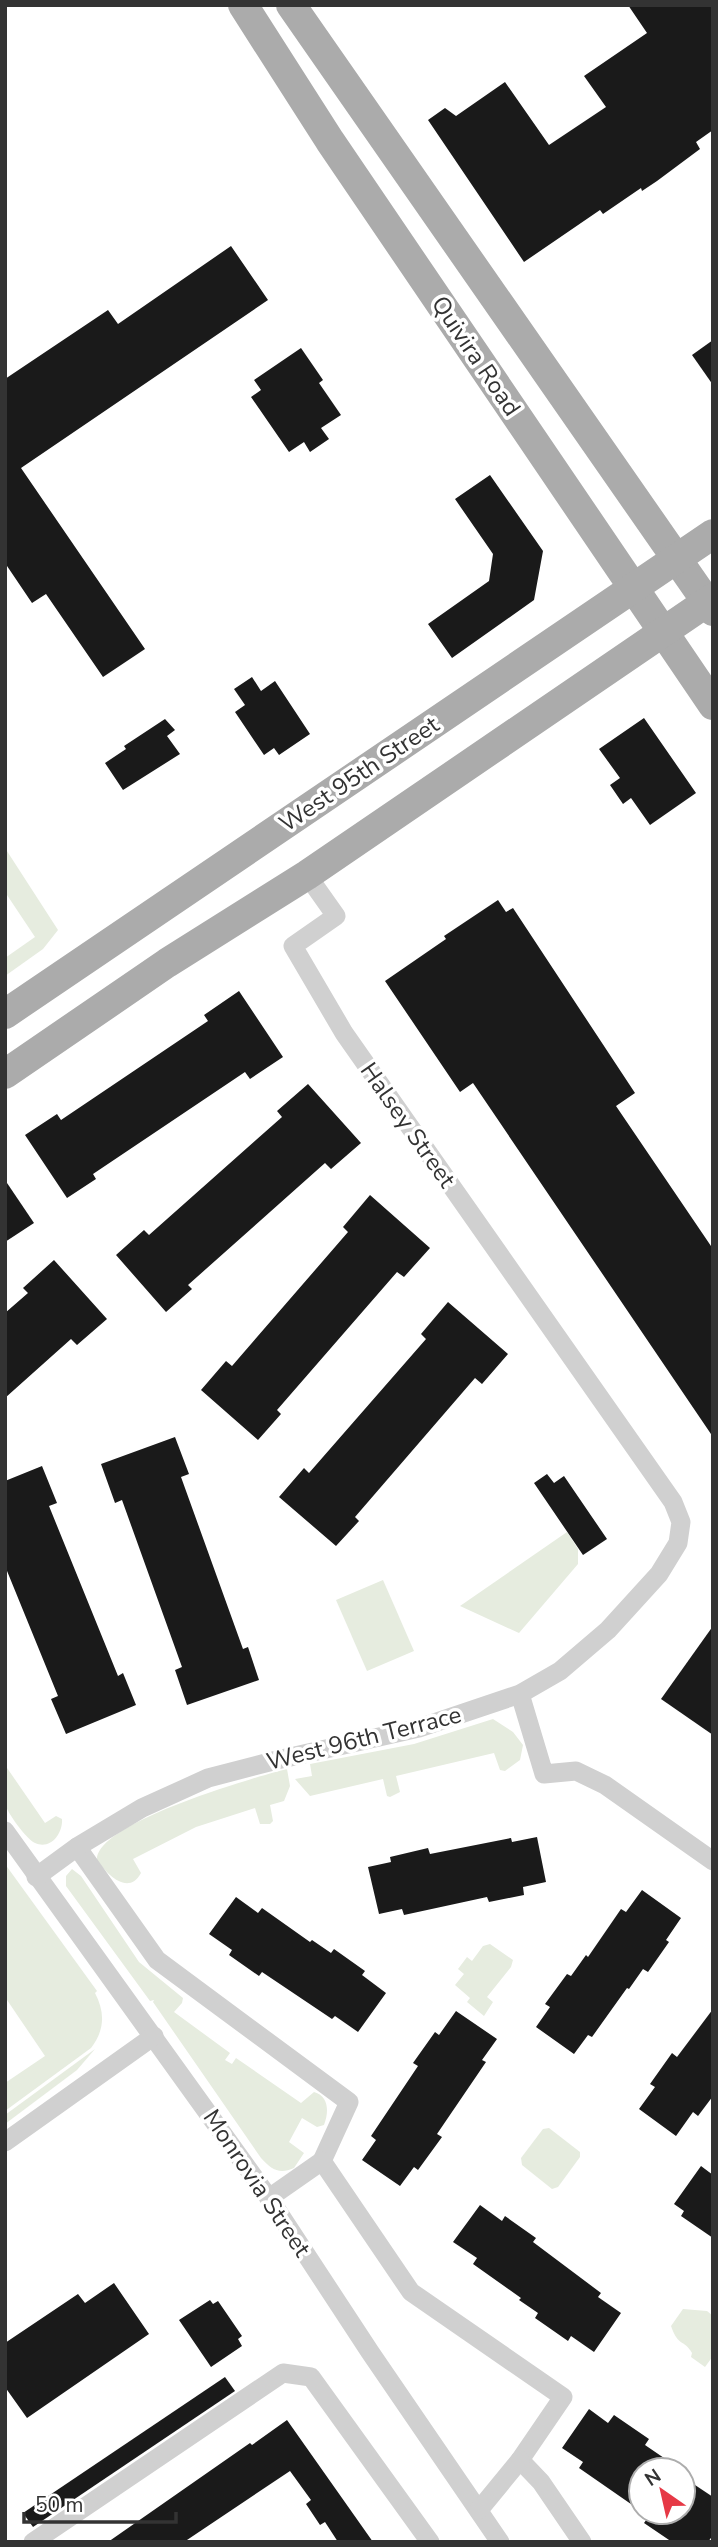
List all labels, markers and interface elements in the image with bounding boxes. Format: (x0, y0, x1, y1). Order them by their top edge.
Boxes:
street label: Quivira Road (424, 290, 528, 422)
street label: West 95th Street (273, 708, 446, 839)
street label: Halsey Street (353, 1056, 463, 1195)
street label: West 96th Terrace (263, 1698, 465, 1778)
street label: Monrovia Street (196, 2103, 319, 2263)
north arrow (627, 2456, 697, 2526)
text: N (640, 2463, 666, 2492)
scale bar (24, 2480, 177, 2524)
text: 50 m (35, 2491, 84, 2519)

